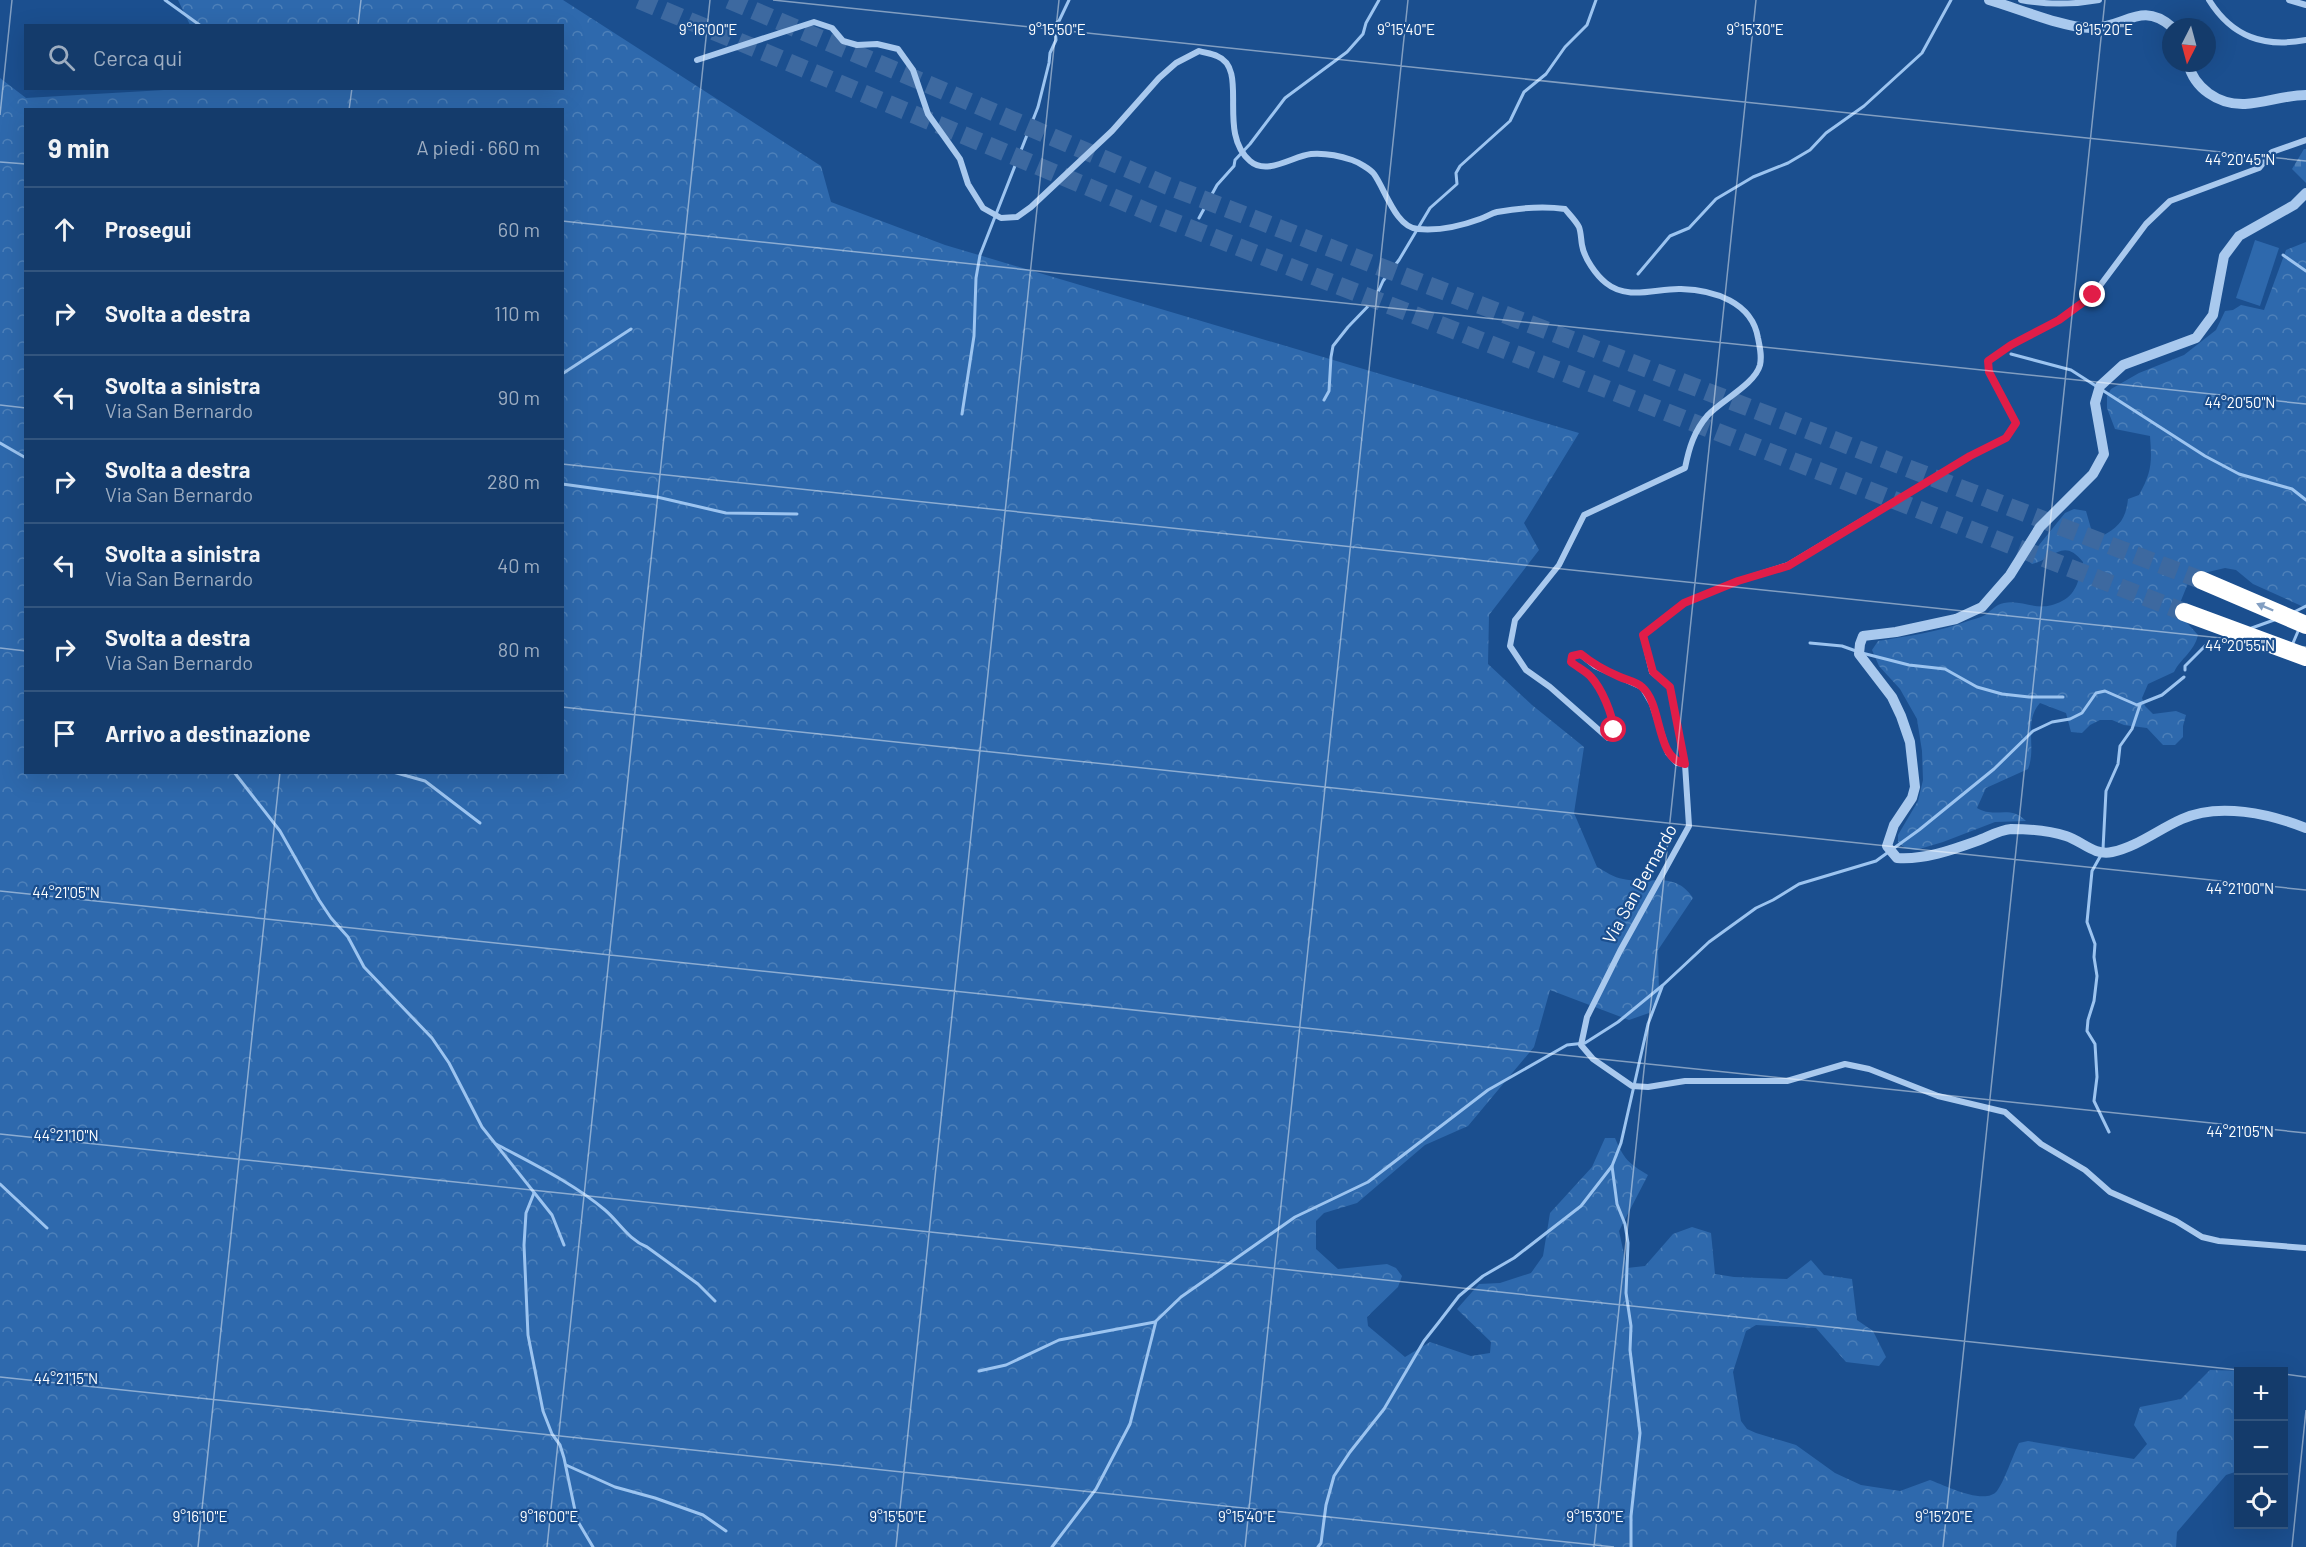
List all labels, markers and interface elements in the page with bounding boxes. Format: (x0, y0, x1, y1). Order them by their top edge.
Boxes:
north arrow (2162, 18, 2216, 72)
text: 9°16'00"E (679, 20, 737, 38)
text: 9°15'50"E (1028, 20, 1086, 38)
text: 9°15'40"E (1377, 20, 1435, 38)
text: 9°15'30"E (1726, 20, 1784, 38)
text: 9°15'20"E (2075, 20, 2133, 38)
search box (24, 24, 564, 90)
icon: search (45, 41, 78, 74)
text: Cerca qui (93, 44, 183, 70)
text: 9 min (48, 132, 110, 163)
text: A piedi · 660 m (416, 135, 540, 159)
text: 44°20'45"N (2205, 150, 2275, 168)
icon: ahead (48, 213, 81, 246)
text: Prosegui (105, 216, 191, 242)
text: 60 m (498, 217, 540, 241)
route end (2079, 281, 2105, 307)
icon: right (48, 297, 81, 330)
text: Svolta a destra (105, 300, 250, 326)
text: 110 m (494, 301, 540, 325)
text: Svolta a sinistra (105, 372, 260, 398)
icon: left (48, 381, 81, 414)
text: 90 m (498, 385, 540, 409)
text: 44°20'50"N (2204, 393, 2276, 411)
text: Via San Bernardo (105, 398, 253, 422)
text: Svolta a destra (105, 456, 250, 482)
icon: right (48, 465, 81, 498)
text: 280 m (487, 469, 540, 493)
text: Via San Bernardo (105, 482, 253, 506)
text: Svolta a sinistra (105, 540, 260, 566)
icon: left (48, 549, 81, 582)
text: 40 m (497, 553, 540, 577)
text: Via San Bernardo (105, 566, 253, 590)
one-way arrow (2256, 602, 2274, 612)
text: Svolta a destra (105, 624, 250, 650)
icon: right (48, 633, 81, 666)
text: 44°20'55"N (2205, 636, 2275, 654)
text: 80 m (498, 637, 540, 661)
text: Via San Bernardo (105, 650, 253, 674)
route start (1600, 716, 1626, 742)
icon: arrive (48, 717, 81, 750)
text: Arrivo a destinazione (105, 720, 311, 746)
street label: Via San Bernardo (1597, 820, 1681, 947)
text: 44°21'00"N (2206, 879, 2274, 897)
text: 44°21'05"N (32, 883, 100, 901)
text: 44°21'05"N (2206, 1122, 2274, 1140)
text: 44°21'10"N (33, 1126, 99, 1144)
map controls (2234, 1367, 2288, 1529)
button: + (2234, 1367, 2288, 1421)
text: 44°21'15"N (34, 1369, 98, 1387)
button: − (2234, 1421, 2288, 1475)
button: locate (2234, 1475, 2288, 1529)
text: 9°16'10"E (172, 1507, 228, 1525)
text: 9°16'00"E (520, 1507, 578, 1525)
text: 9°15'50"E (869, 1507, 927, 1525)
text: 9°15'40"E (1218, 1507, 1276, 1525)
text: 9°15'30"E (1566, 1507, 1624, 1525)
text: 9°15'20"E (1915, 1507, 1973, 1525)

